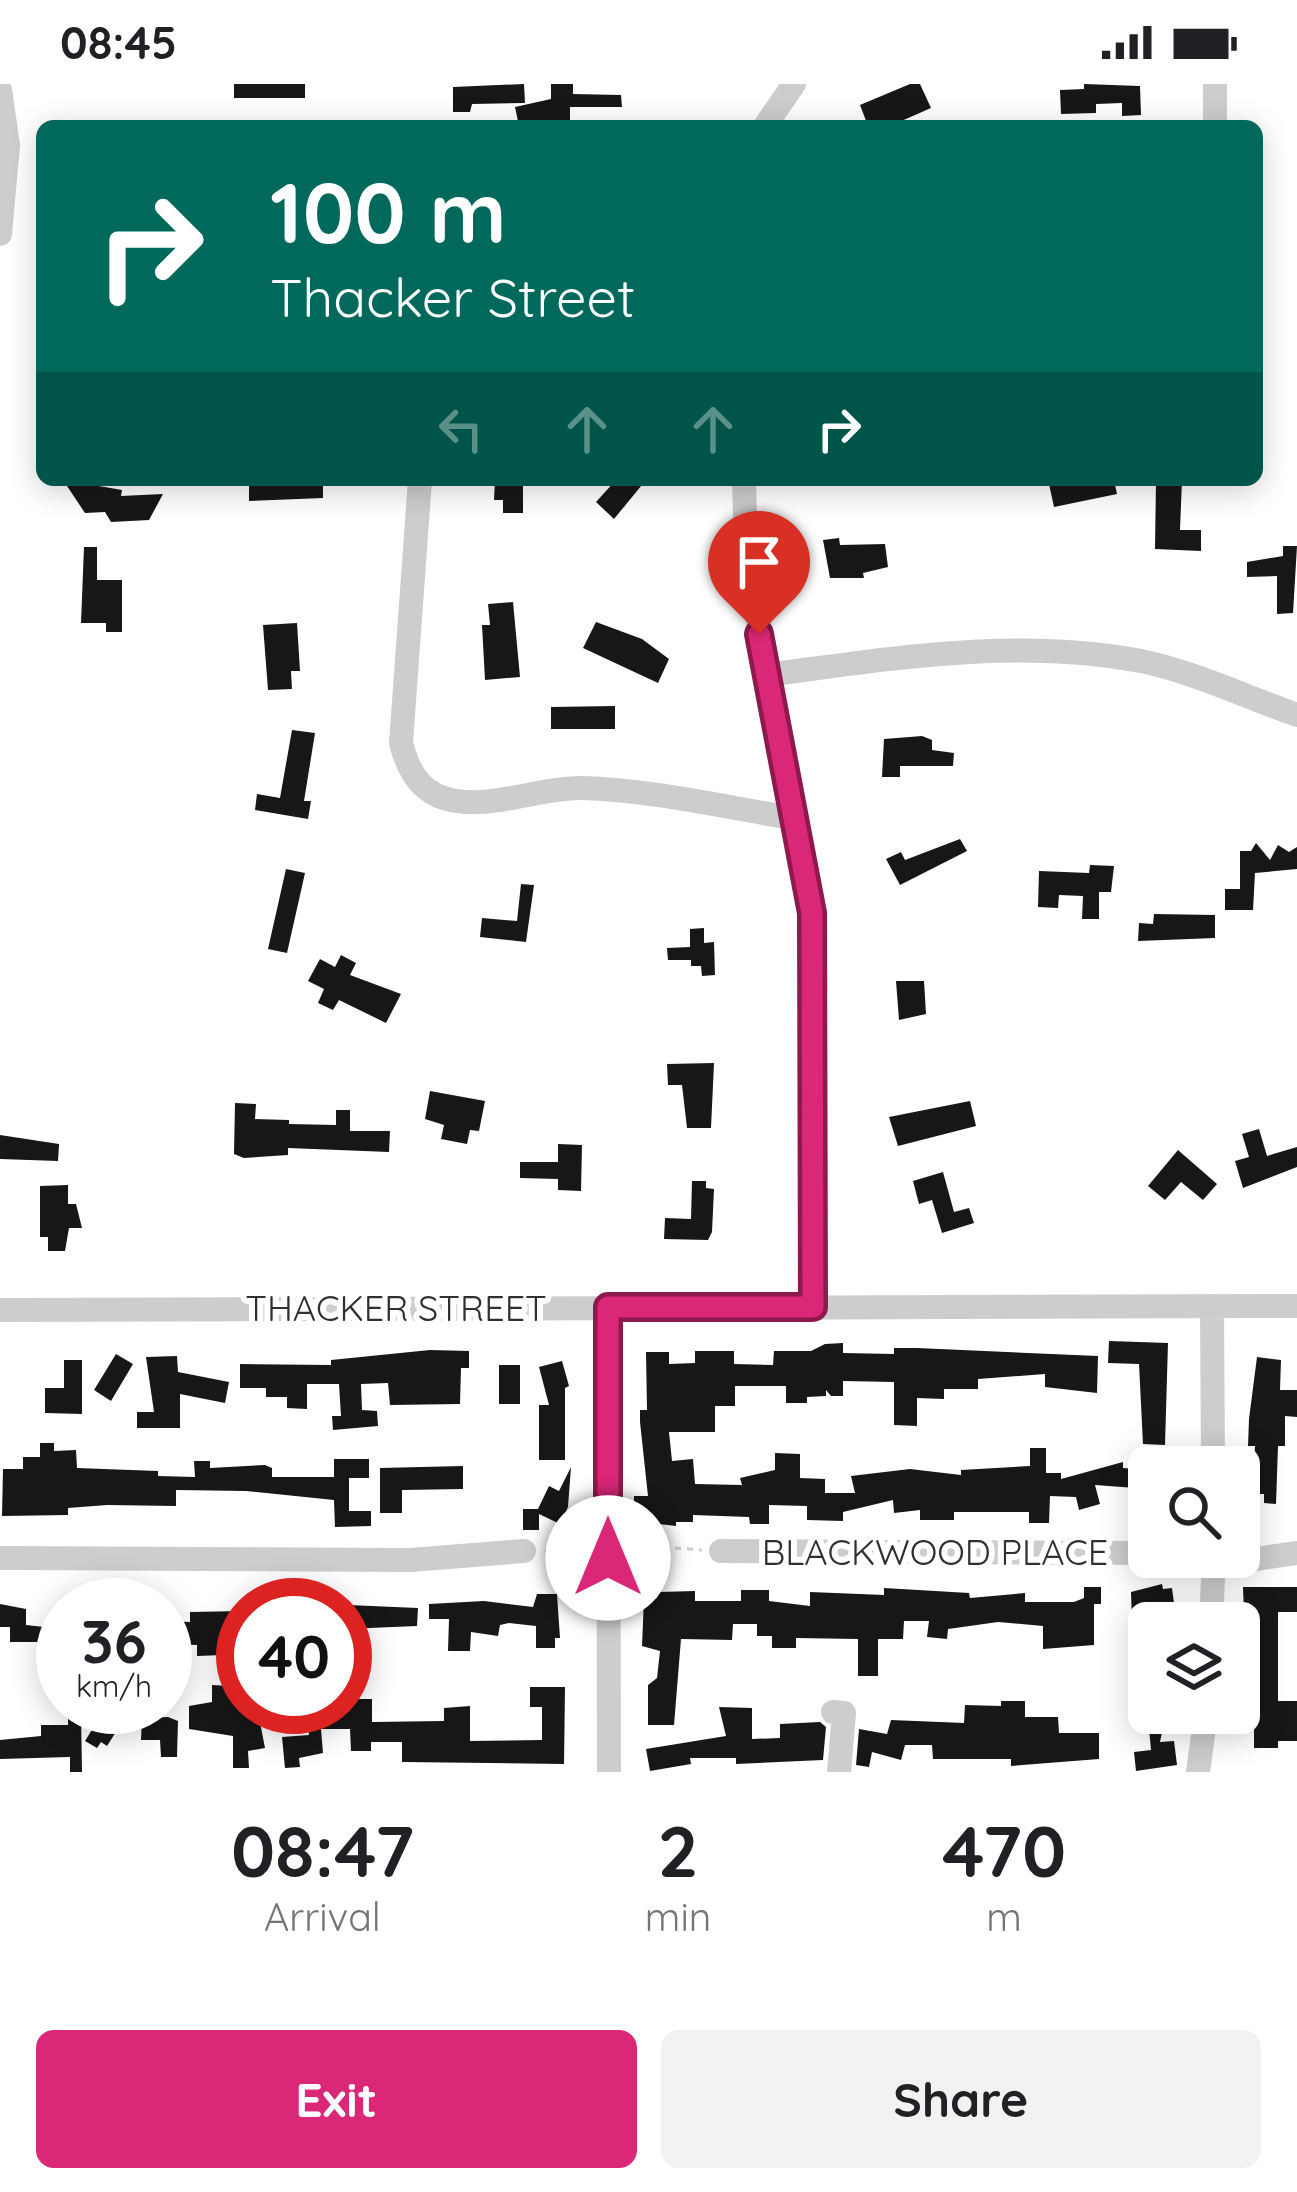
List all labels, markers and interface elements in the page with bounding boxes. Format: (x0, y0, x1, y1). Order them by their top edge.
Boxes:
text: 08:45 (60, 14, 177, 70)
text: 100 m (270, 159, 507, 264)
icon: right (72, 168, 228, 324)
text: Thacker Street (270, 263, 635, 331)
icon: left (428, 396, 494, 462)
icon: ahead (554, 396, 620, 462)
icon: ahead (680, 396, 746, 462)
icon: right (806, 396, 872, 462)
pin (708, 511, 810, 634)
icon: arrive (726, 529, 792, 595)
street label: THACKER STREET (245, 1285, 547, 1330)
map controls (1128, 1446, 1260, 1734)
button: search (1128, 1446, 1260, 1578)
position arrow (545, 1495, 671, 1621)
street label: BLACKWOOD PLACE (762, 1529, 1108, 1574)
speed limit sign: 40 (216, 1578, 372, 1734)
button: layers (1128, 1602, 1260, 1734)
text: 36 (81, 1603, 147, 1678)
text: km/h (76, 1667, 152, 1705)
text: 08:47 (231, 1805, 414, 1895)
text: 2 (658, 1805, 699, 1895)
text: 470 (942, 1805, 1066, 1895)
text: Arrival (264, 1892, 381, 1941)
text: min (645, 1892, 711, 1941)
text: m (986, 1892, 1022, 1941)
button: Exit (36, 2030, 637, 2168)
button: Share (661, 2030, 1261, 2168)

